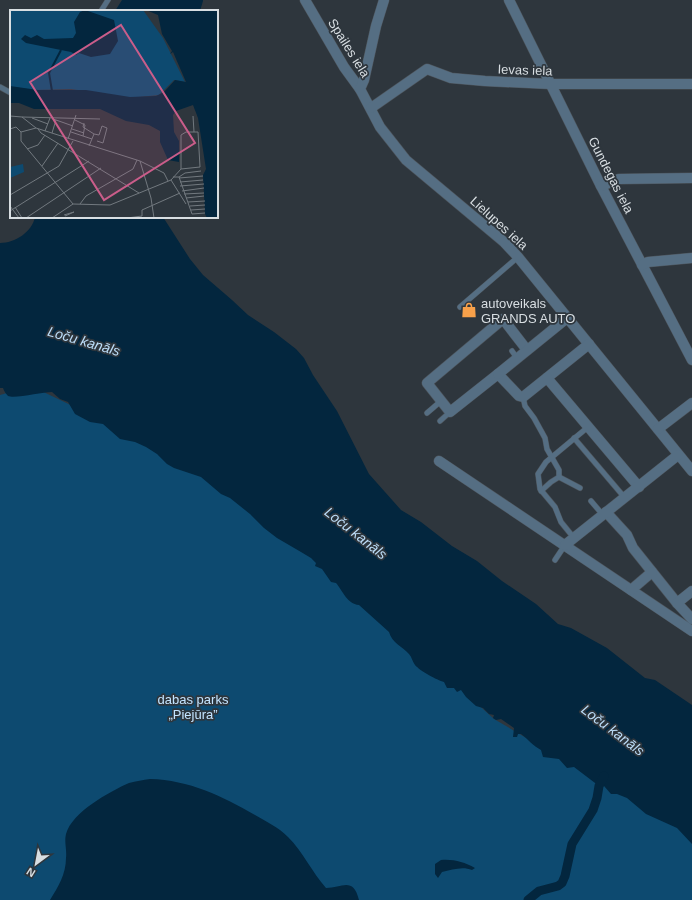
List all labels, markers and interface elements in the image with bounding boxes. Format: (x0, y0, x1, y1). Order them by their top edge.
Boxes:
inset map (10, 10, 218, 218)
street label: Spailes iela (325, 16, 373, 81)
street label: Ievas iela (497, 62, 553, 78)
street label: Gundegas iela (585, 134, 637, 216)
street label: Lielupes iela (467, 193, 531, 253)
place label: autoveikals GRANDS AUTO (481, 296, 575, 326)
shop icon: autoveikals GRANDS AUTO (460, 301, 478, 319)
water label: Loču kanāls (46, 323, 122, 359)
water label: Loču kanāls (322, 504, 390, 562)
park label: dabas parks „Piejūra” (158, 692, 229, 722)
water label: Loču kanāls (578, 701, 648, 759)
north arrow (16, 844, 56, 884)
text: N (24, 865, 37, 880)

